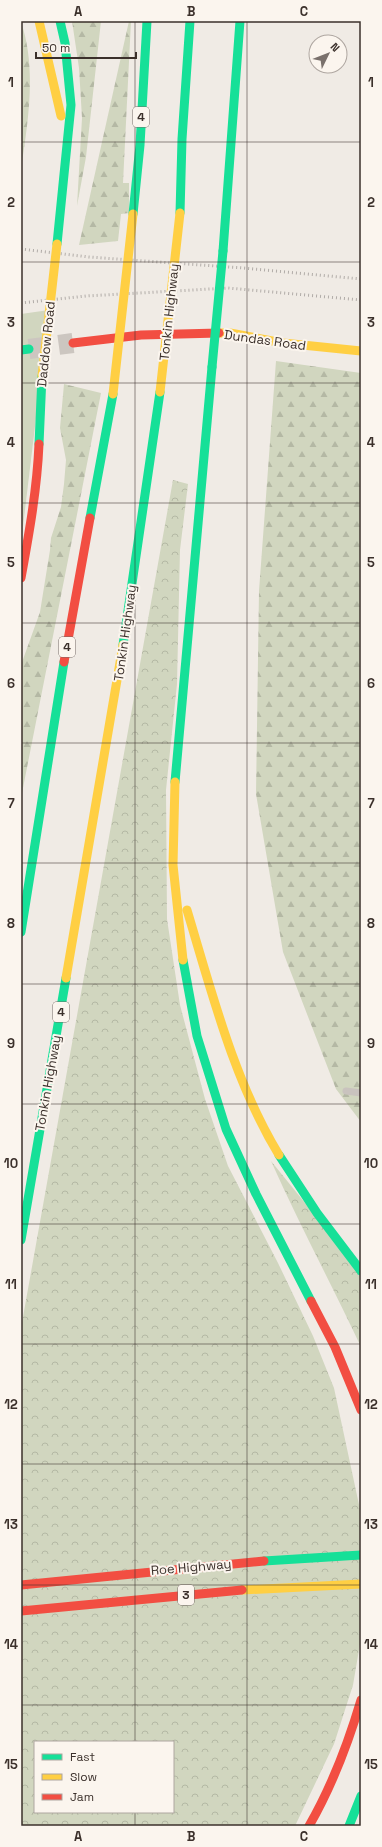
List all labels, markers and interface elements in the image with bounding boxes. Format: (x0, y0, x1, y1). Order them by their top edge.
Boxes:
text: A (74, 3, 83, 20)
text: B (187, 3, 196, 20)
text: C (300, 3, 308, 20)
scale bar (36, 34, 136, 60)
north arrow (308, 34, 348, 74)
text: 50 m (42, 40, 70, 56)
text: N (328, 40, 343, 55)
text: 1 (8, 74, 14, 91)
text: 1 (368, 74, 374, 91)
road number: 4 (133, 107, 149, 127)
text: 2 (7, 194, 15, 211)
text: 2 (367, 194, 375, 211)
street label: Tonkin Highway (155, 263, 183, 361)
street label: Daddow Road (33, 300, 59, 388)
text: 3 (7, 314, 15, 331)
text: 3 (367, 314, 375, 331)
street label: Dundas Road (223, 326, 307, 354)
text: 4 (7, 434, 15, 451)
text: 4 (367, 434, 375, 451)
text: 5 (7, 554, 15, 571)
text: 5 (367, 554, 375, 571)
street label: Tonkin Highway (110, 584, 140, 682)
road number: 4 (59, 637, 75, 657)
text: 6 (7, 675, 15, 692)
text: 6 (367, 675, 375, 692)
text: 7 (7, 795, 15, 812)
text: 7 (367, 795, 375, 812)
text: 8 (7, 915, 15, 932)
text: 8 (367, 915, 375, 932)
road number: 4 (53, 1002, 69, 1022)
street label: Tonkin Highway (31, 1034, 65, 1132)
text: 9 (7, 1035, 15, 1052)
text: 9 (367, 1035, 375, 1052)
text: 10 (4, 1155, 18, 1172)
text: 10 (364, 1155, 378, 1172)
text: 11 (5, 1276, 17, 1293)
text: 11 (365, 1276, 377, 1293)
text: 12 (4, 1396, 18, 1413)
text: 12 (364, 1396, 378, 1413)
text: 13 (4, 1516, 18, 1533)
text: 13 (364, 1516, 378, 1533)
street label: Roe Highway (150, 1555, 232, 1579)
road number: 3 (178, 1585, 194, 1605)
text: 14 (4, 1636, 18, 1653)
text: 14 (364, 1636, 378, 1653)
legend (34, 1741, 174, 1813)
text: Fast (70, 1749, 95, 1765)
text: 15 (4, 1756, 18, 1773)
text: 15 (364, 1756, 378, 1773)
text: Slow (70, 1769, 97, 1785)
text: Jam (70, 1789, 94, 1805)
text: A (74, 1828, 83, 1845)
text: B (187, 1828, 196, 1845)
text: C (300, 1828, 308, 1845)

